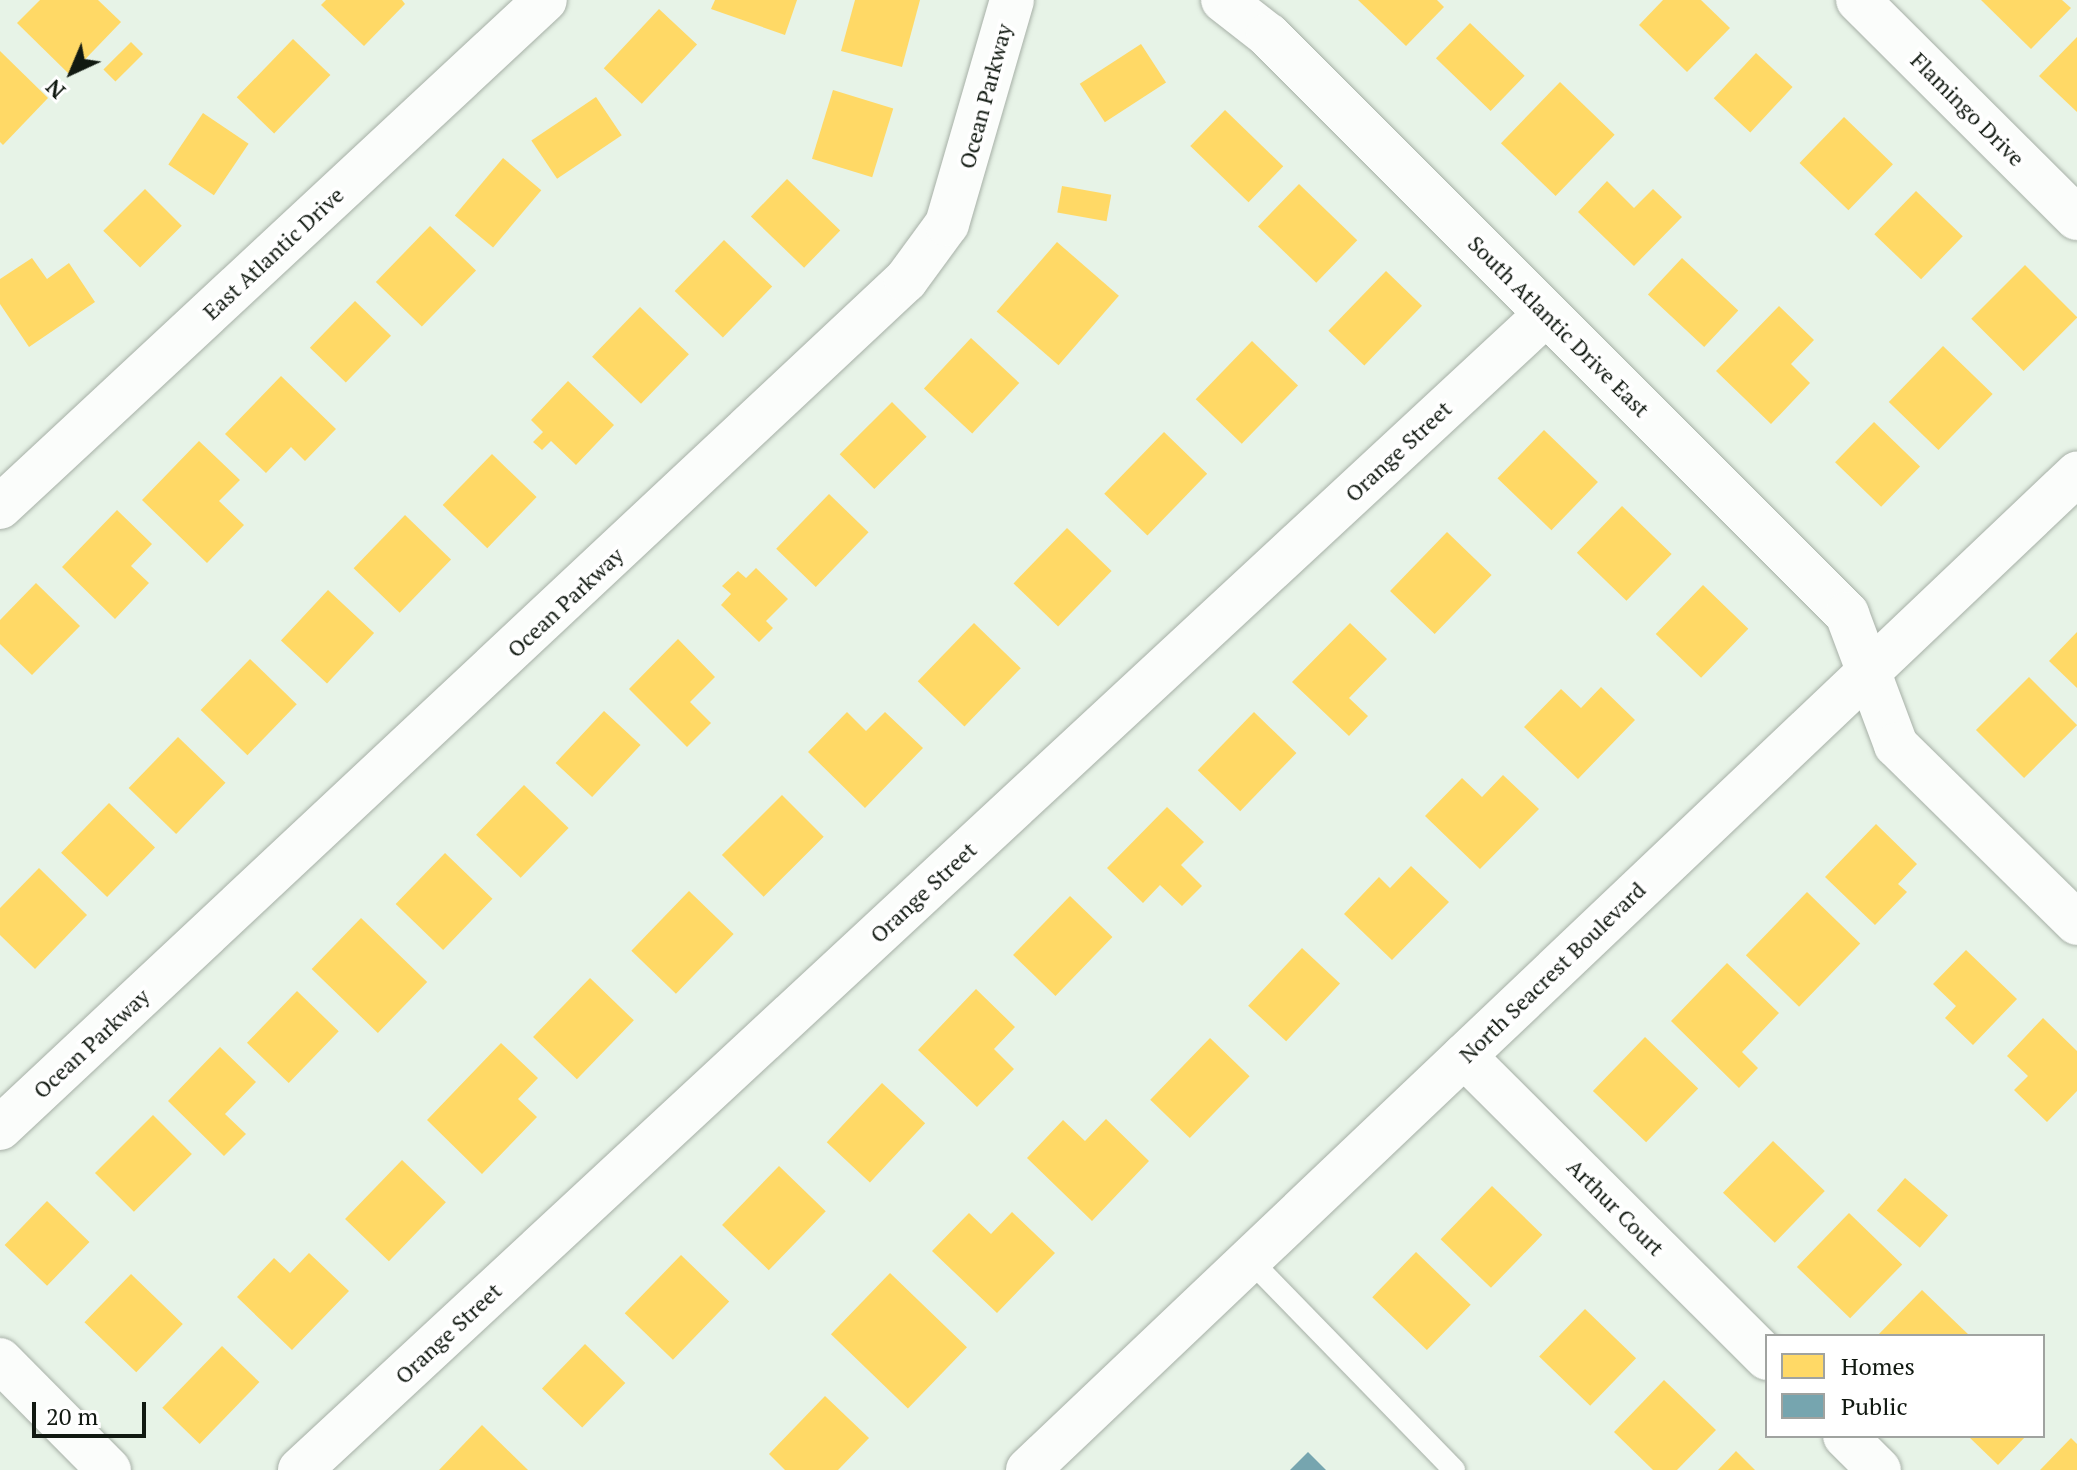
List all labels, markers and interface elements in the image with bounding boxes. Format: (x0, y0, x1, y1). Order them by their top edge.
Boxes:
street label: Ocean Parkway (953, 21, 1017, 171)
north arrow (32, 32, 112, 112)
street label: Flamingo Drive (1906, 47, 2030, 171)
text: N (39, 73, 71, 106)
street label: East Atlantic Drive (197, 181, 349, 325)
street label: South Atlantic Drive East (1463, 230, 1655, 422)
street label: Orange Street (1339, 395, 1457, 507)
street label: Ocean Parkway (502, 542, 628, 662)
street label: Orange Street (864, 836, 982, 948)
street label: North Seacrest Boulevard (1453, 876, 1651, 1068)
street label: Ocean Parkway (28, 983, 154, 1103)
street label: Arthur Court (1562, 1153, 1670, 1261)
street label: Orange Street (389, 1277, 507, 1389)
legend (1765, 1334, 2045, 1438)
text: Homes (1841, 1350, 1915, 1382)
scale bar (36, 1386, 150, 1436)
text: Public (1841, 1390, 1908, 1422)
text: 20 m (46, 1400, 98, 1432)

